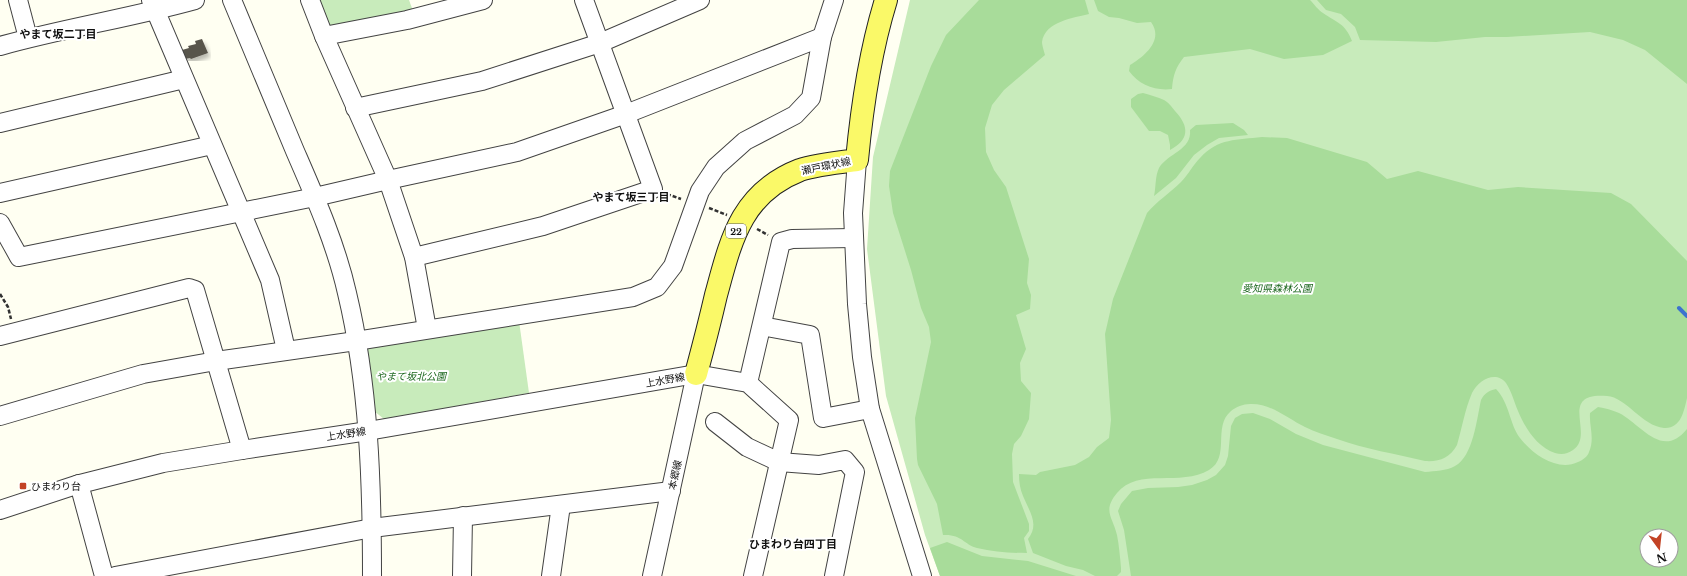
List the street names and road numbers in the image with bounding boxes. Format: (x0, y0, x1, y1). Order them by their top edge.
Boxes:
street label: 瀬戸環状線 (800, 154, 852, 178)
road number: 22 (726, 224, 746, 238)
street label: 上水野線 (644, 370, 686, 390)
street label: 上水野線 (325, 424, 367, 444)
street label: 本郷線 (666, 459, 684, 491)

